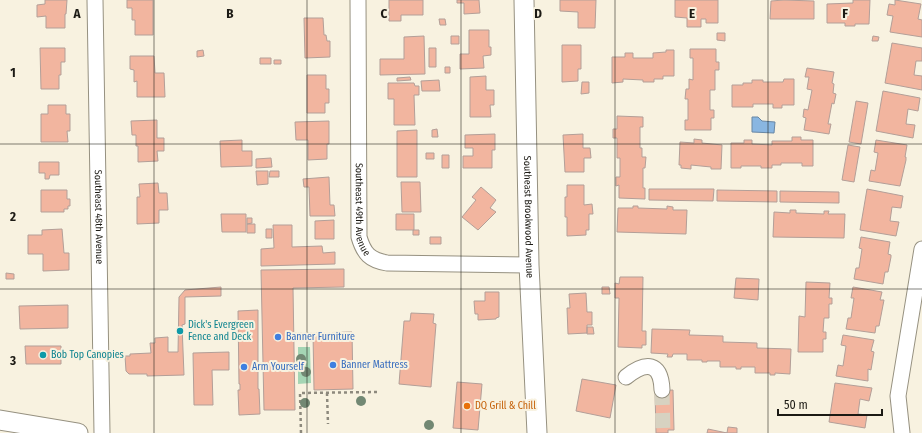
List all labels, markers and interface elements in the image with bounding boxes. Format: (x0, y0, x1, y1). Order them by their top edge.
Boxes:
text: A (72, 6, 81, 21)
text: B (226, 6, 234, 21)
text: C (381, 6, 388, 21)
text: D (534, 6, 542, 21)
text: E (689, 6, 695, 21)
text: F (842, 6, 848, 21)
text: 1 (10, 65, 16, 80)
street label: Southeast Brookwood Avenue (521, 156, 536, 279)
street label: Southeast 49th Avenue (353, 163, 373, 259)
street label: Southeast 48th Avenue (92, 170, 105, 264)
text: 2 (9, 209, 16, 224)
place label: Dick's Evergreen Fence and Deck (188, 319, 254, 343)
marker: Dick's Evergreen Fence and Deck (175, 326, 185, 336)
place label: Banner Furniture (286, 331, 355, 343)
marker: Banner Furniture (273, 332, 283, 342)
place label: Bob Top Canopies (51, 349, 124, 361)
marker: Bob Top Canopies (38, 350, 48, 360)
text: 3 (9, 353, 16, 368)
place label: Banner Mattress (341, 359, 408, 371)
marker: Banner Mattress (328, 360, 338, 370)
place label: Arm Yourself (252, 361, 305, 373)
marker: Arm Yourself (239, 362, 249, 372)
scale bar (778, 391, 882, 417)
text: 50 m (784, 398, 808, 412)
place label: DQ Grill & Chill (475, 400, 536, 412)
marker: DQ Grill & Chill (462, 401, 472, 411)

